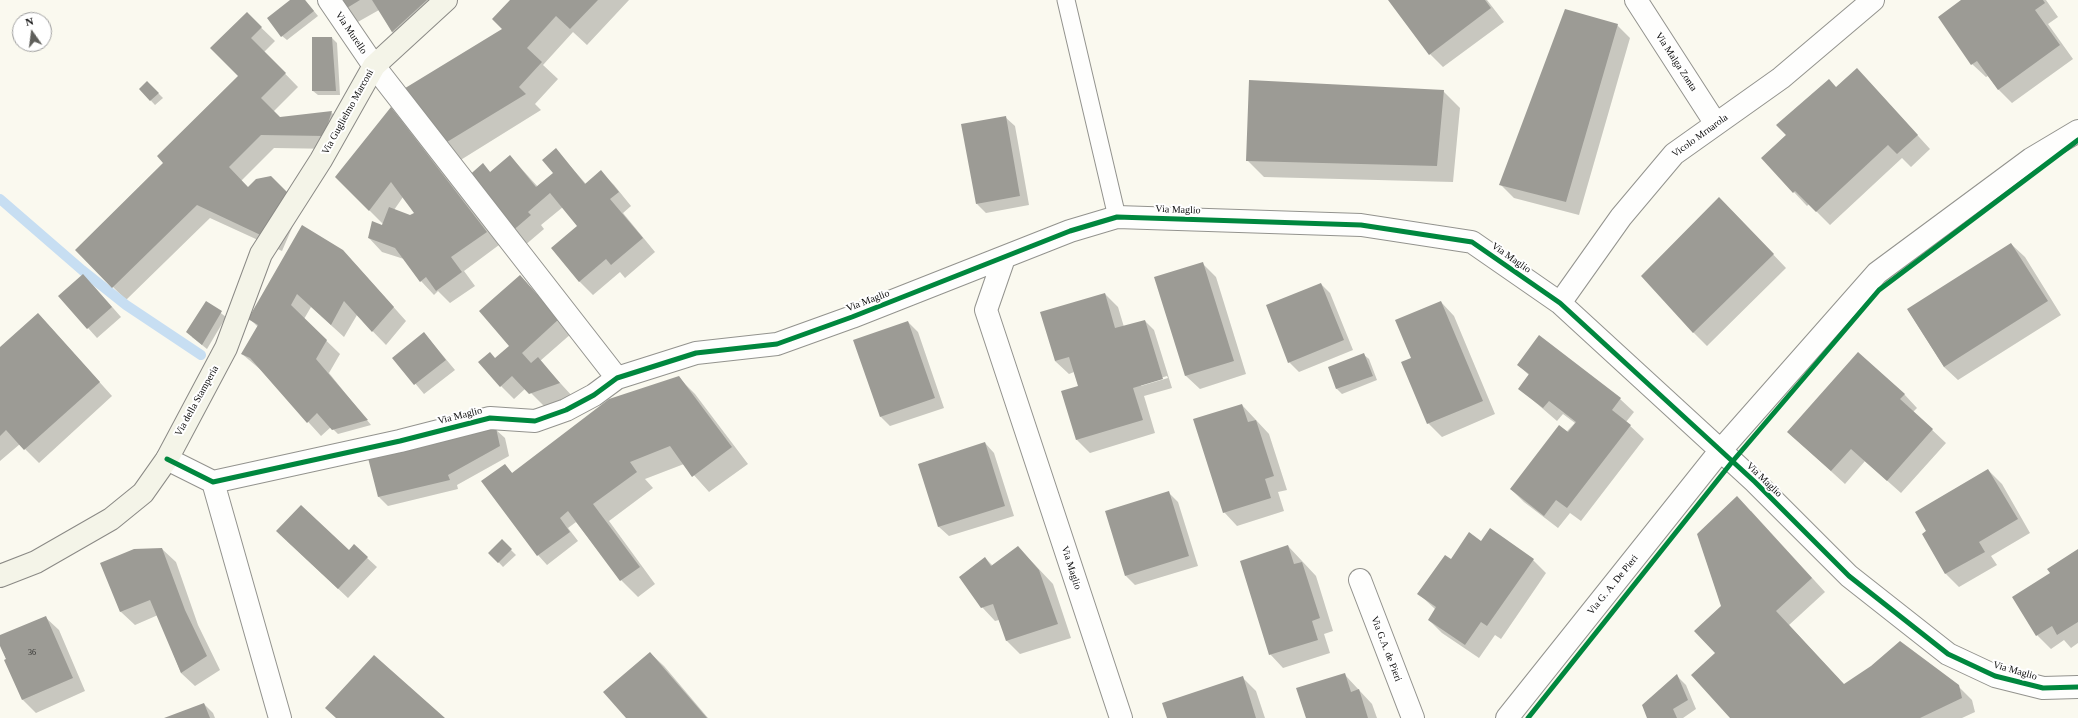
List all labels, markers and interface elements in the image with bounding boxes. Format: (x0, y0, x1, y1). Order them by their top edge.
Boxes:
street label: Via Murello (332, 10, 370, 56)
north arrow (12, 12, 52, 52)
text: N (24, 15, 35, 28)
street label: Via Malga Zonta (1653, 30, 1699, 94)
street label: Via Guglielmo Marconi (320, 67, 376, 157)
street label: Vicolo Mrnarola (1670, 112, 1730, 160)
street label: Via Maglio (1155, 203, 1201, 217)
street label: Via Maglio (1489, 240, 1533, 276)
street label: Via Maglio (845, 287, 891, 315)
street label: Via della Stamperia (173, 364, 221, 438)
street label: Via Maglio (437, 405, 483, 427)
street label: Via Maglio (1744, 460, 1784, 500)
street label: Via Maglio (1058, 545, 1084, 591)
street label: Via G. A. De Pieri (1585, 553, 1641, 617)
street label: Via G.A. de Pieri (1368, 615, 1404, 683)
house number: 36 (28, 648, 36, 658)
street label: Via Maglio (1992, 659, 2038, 683)

